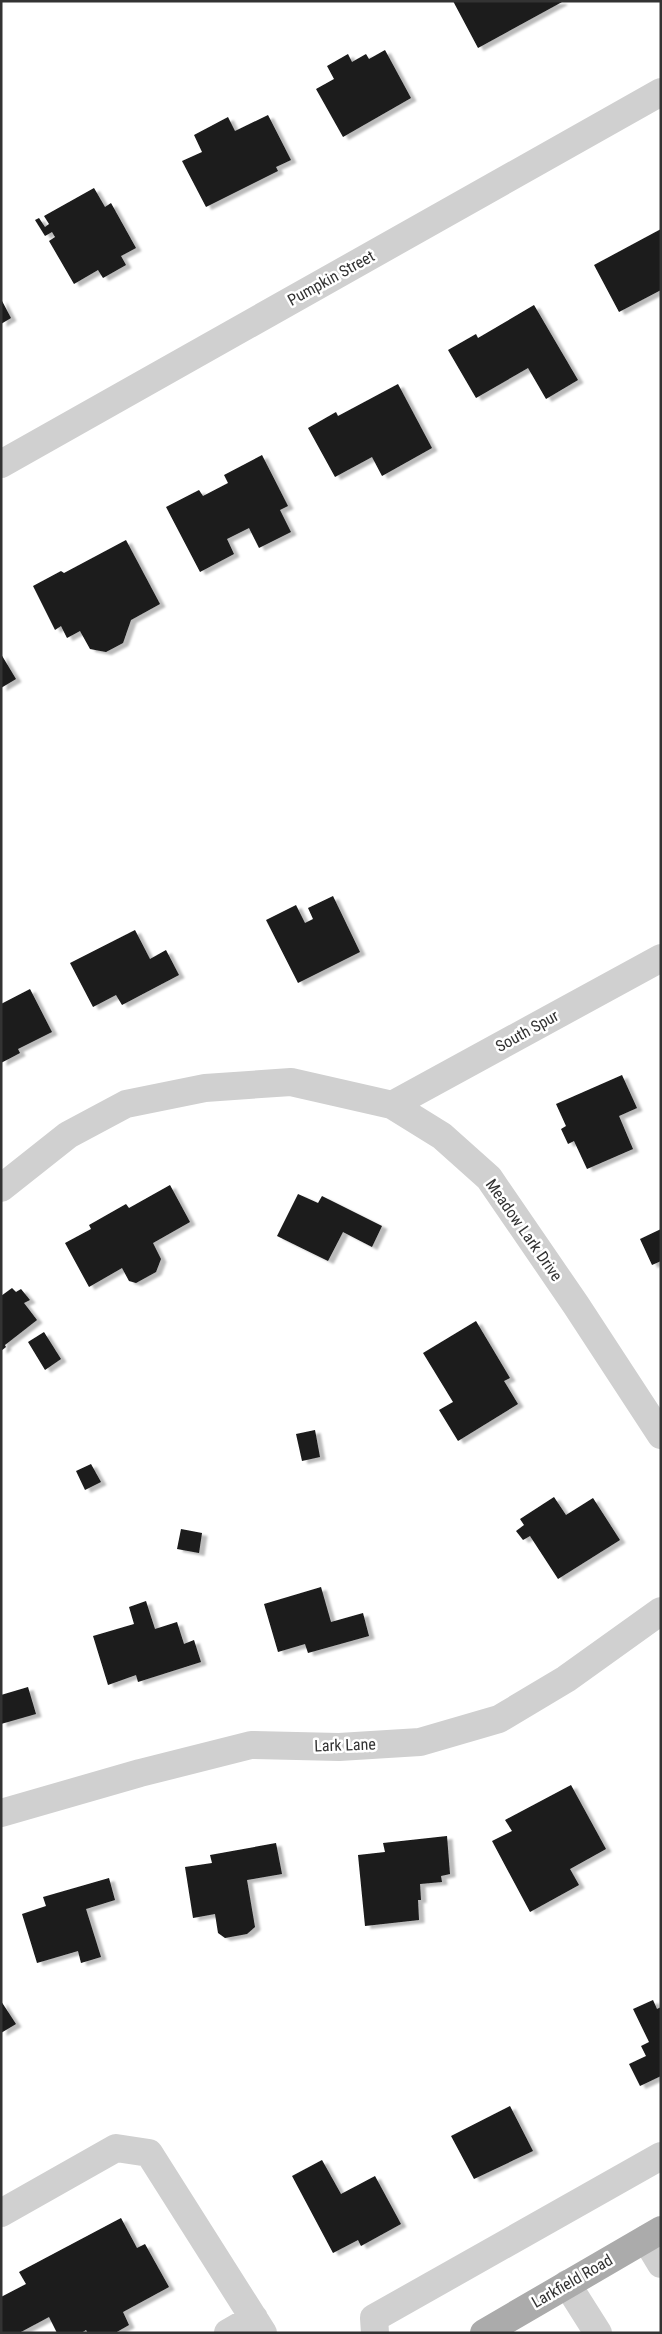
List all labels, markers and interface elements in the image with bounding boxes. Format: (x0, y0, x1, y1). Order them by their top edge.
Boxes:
street label: Pumpkin Street (284, 246, 378, 310)
street label: South Spur (492, 1006, 562, 1056)
street label: Meadow Lark Drive (482, 1175, 566, 1285)
street label: Lark Lane (314, 1734, 376, 1756)
street label: Larkfield Road (528, 2250, 616, 2312)

